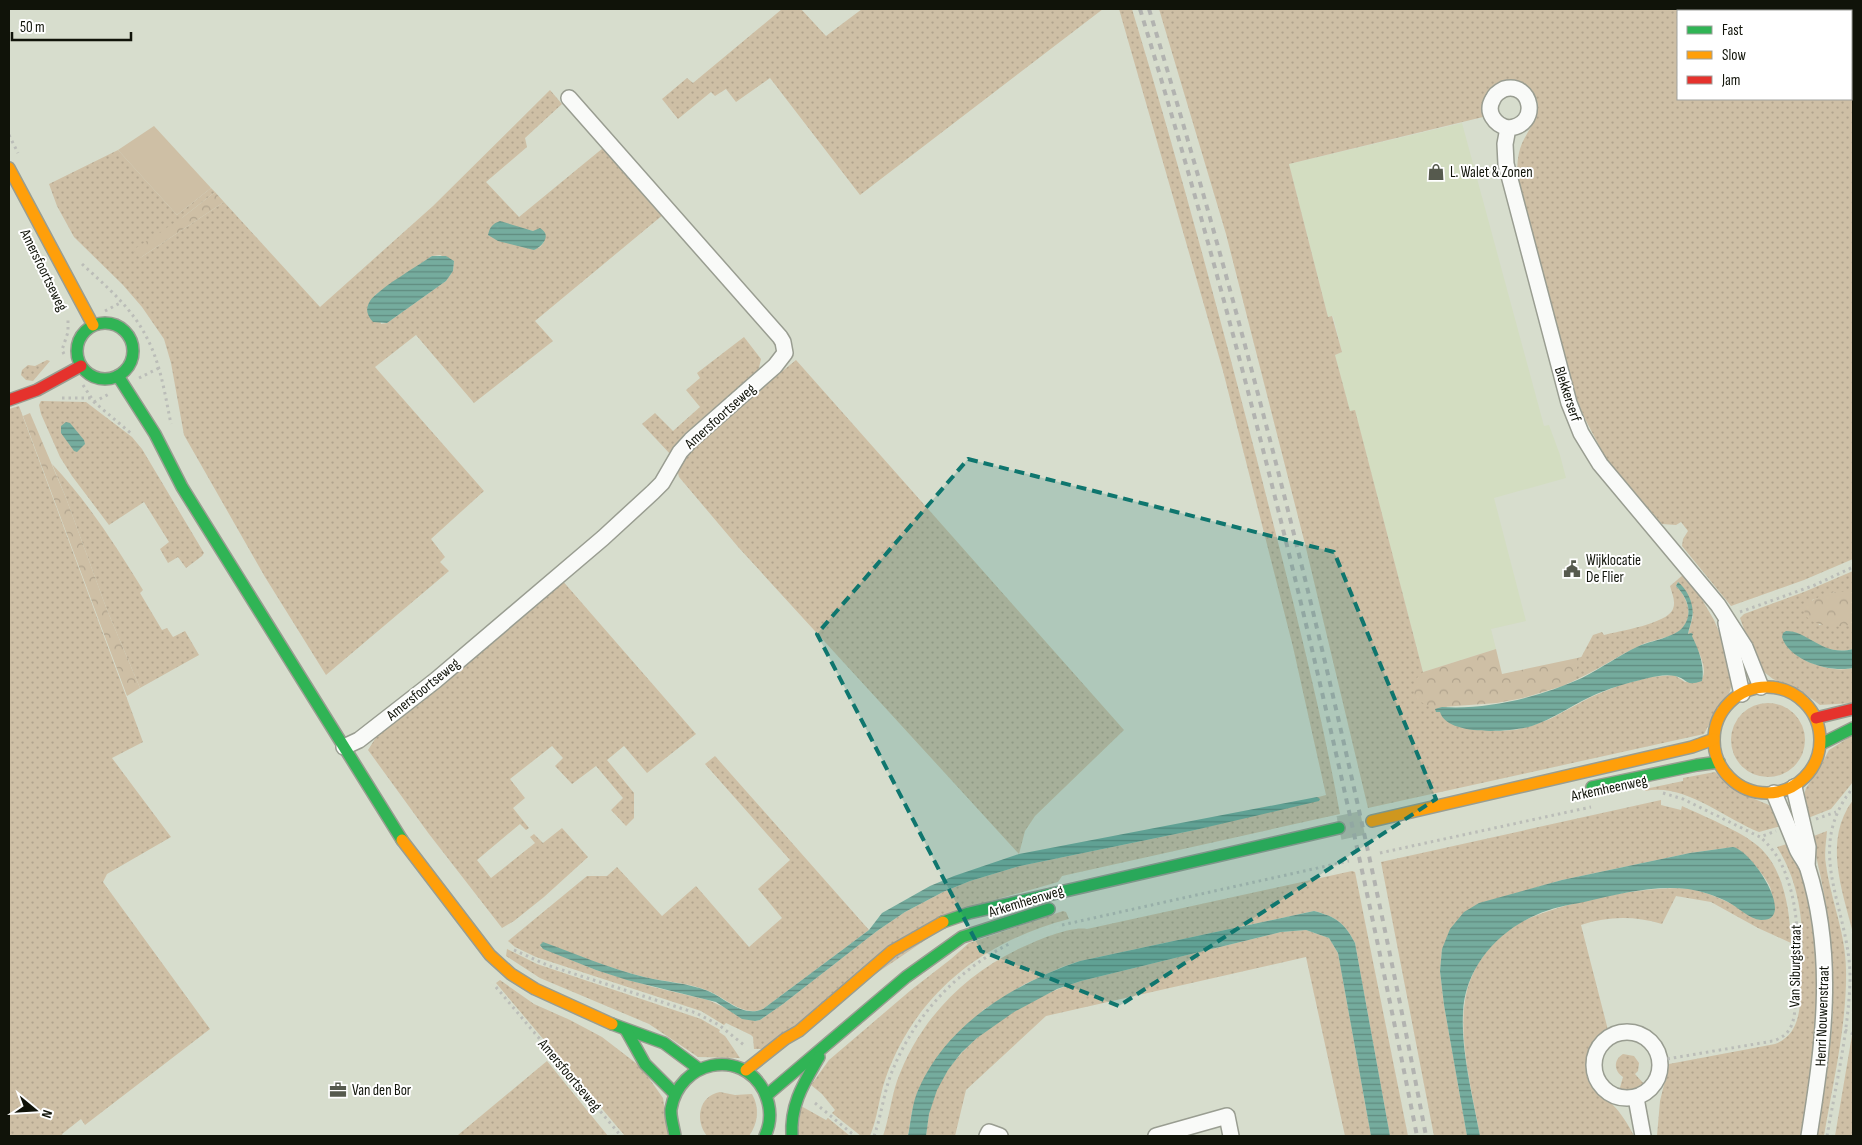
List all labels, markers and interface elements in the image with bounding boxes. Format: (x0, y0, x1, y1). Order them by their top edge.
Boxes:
scale bar (12, 10, 131, 42)
legend (1677, 10, 1852, 100)
text: 50 m (20, 18, 45, 37)
text: Fast (1722, 21, 1744, 40)
text: Slow (1722, 46, 1746, 65)
text: Jam (1721, 71, 1740, 90)
shop icon: L. Walet & Zonen (1426, 162, 1446, 182)
place label: L. Walet & Zonen (1450, 163, 1533, 182)
street label: Amersfoortseweg (15, 225, 72, 314)
street label: Blekkerserf (1550, 364, 1586, 425)
street label: Amersfoortseweg (680, 380, 760, 454)
place label: Wijklocatie De Flier (1586, 551, 1641, 587)
public building icon: Wijklocatie De Flier (1562, 559, 1582, 579)
street label: Amersfoortseweg (382, 654, 464, 725)
street label: Arkemheenweg (1568, 771, 1649, 806)
street label: Arkemheenweg (985, 881, 1066, 922)
street label: Van Siburgstraat (1785, 924, 1806, 1007)
street label: Henri Nouwenstraat (1811, 965, 1834, 1067)
street label: Amersfoortseweg (533, 1034, 606, 1116)
office icon: Van den Bor (328, 1080, 348, 1100)
place label: Van den Bor (352, 1081, 412, 1100)
north arrow (10, 1085, 60, 1135)
text: N (38, 1108, 56, 1120)

